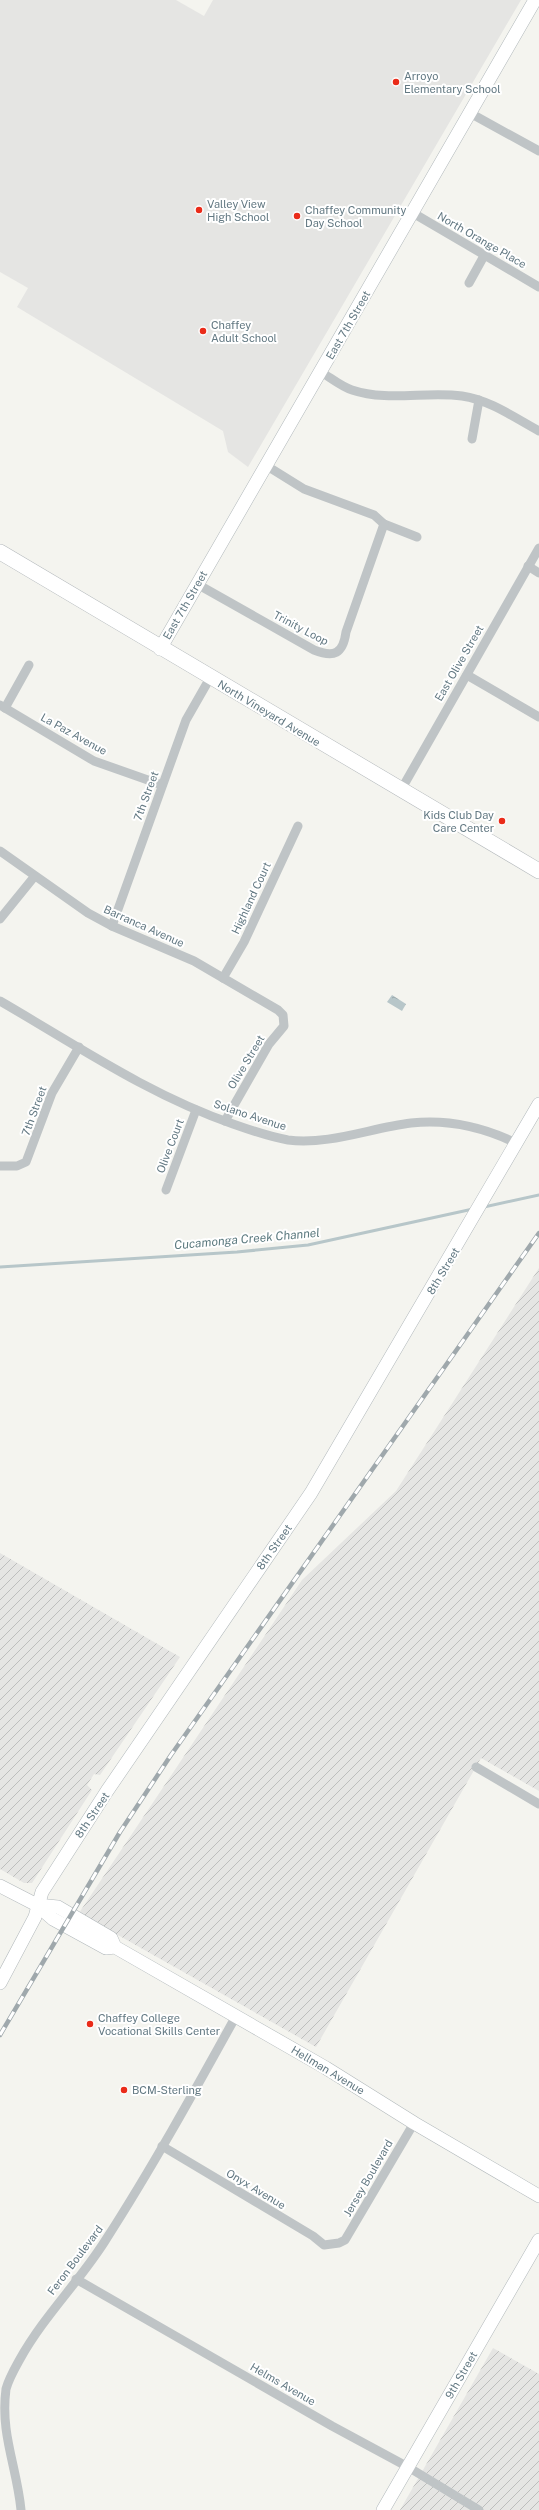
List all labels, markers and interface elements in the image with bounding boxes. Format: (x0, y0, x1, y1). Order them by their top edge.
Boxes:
place label: Arroyo Elementary School (404, 70, 501, 95)
marker: Arroyo Elementary School (391, 77, 401, 87)
place label: Valley View High School (207, 198, 269, 223)
place label: Chaffey Community Day School (305, 204, 406, 229)
marker: Valley View High School (194, 205, 204, 215)
street label: North Orange Place (436, 210, 528, 270)
marker: Chaffey Community Day School (292, 211, 302, 221)
street label: East 7th Street (323, 289, 373, 361)
place label: Chaffey Adult School (211, 319, 277, 344)
marker: Chaffey Adult School (198, 326, 208, 336)
street label: East 7th Street (160, 569, 210, 641)
street label: Trinity Loop (272, 609, 331, 648)
street label: East Olive Street (432, 623, 486, 703)
street label: North Vineyard Avenue (216, 678, 322, 748)
street label: La Paz Avenue (39, 711, 109, 757)
street label: 7th Street (131, 770, 161, 822)
place label: Kids Club Day Care Center (423, 809, 494, 834)
marker: Kids Club Day Care Center (497, 816, 507, 826)
street label: Highland Court (229, 860, 273, 936)
street label: Barranca Avenue (102, 903, 186, 949)
street label: Olive Street (225, 1033, 267, 1091)
street label: 7th Street (19, 1085, 49, 1137)
street label: Solano Avenue (212, 1098, 288, 1132)
street label: Olive Court (154, 1117, 186, 1175)
water label: Cucamonga Creek Channel (174, 1226, 320, 1252)
street label: 8th Street (424, 1245, 462, 1297)
street label: 8th Street (254, 1522, 294, 1572)
street label: 8th Street (72, 1790, 112, 1840)
place label: Chaffey College Vocational Skills Center (98, 2012, 220, 2037)
marker: Chaffey College Vocational Skills Center (85, 2019, 95, 2029)
street label: Hellman Avenue (289, 2043, 367, 2097)
place label: BCM-Sterling (132, 2084, 202, 2096)
marker: BCM-Sterling (119, 2085, 129, 2095)
street label: Jersey Boulevard (341, 2138, 395, 2218)
street label: Onyx Avenue (224, 2167, 288, 2211)
street label: Feron Boulevard (45, 2223, 105, 2297)
street label: 9th Street (443, 2349, 479, 2401)
street label: Helms Avenue (248, 2360, 318, 2408)

